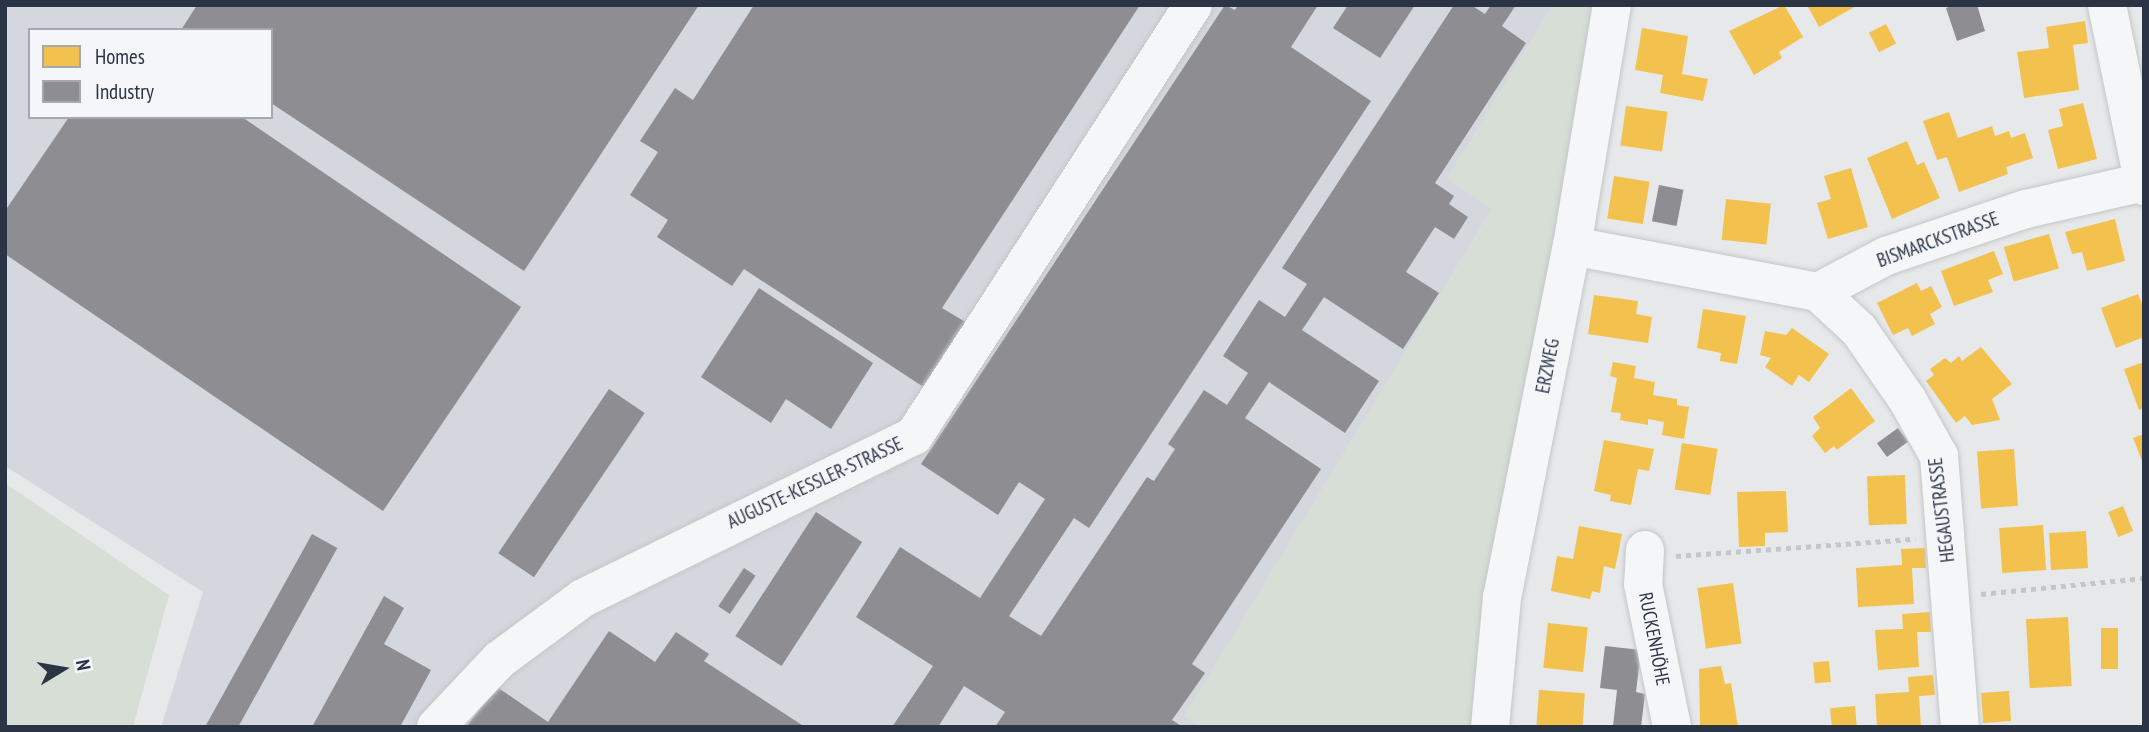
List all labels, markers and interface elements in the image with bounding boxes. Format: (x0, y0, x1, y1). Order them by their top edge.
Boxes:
legend (28, 28, 273, 119)
text: Homes (95, 43, 145, 70)
text: Industry (95, 78, 154, 105)
street label: BISMARCKSTRASSE (1874, 207, 2002, 273)
street label: ERZWEG (1532, 337, 1564, 395)
street label: AUGUSTE-KESSLER-STRASSE (724, 432, 906, 534)
street label: HEGAUSTRASSE (1924, 456, 1960, 564)
street label: RUCKENHÖHE (1634, 590, 1674, 688)
north arrow (28, 634, 98, 704)
text: N (71, 658, 96, 672)

